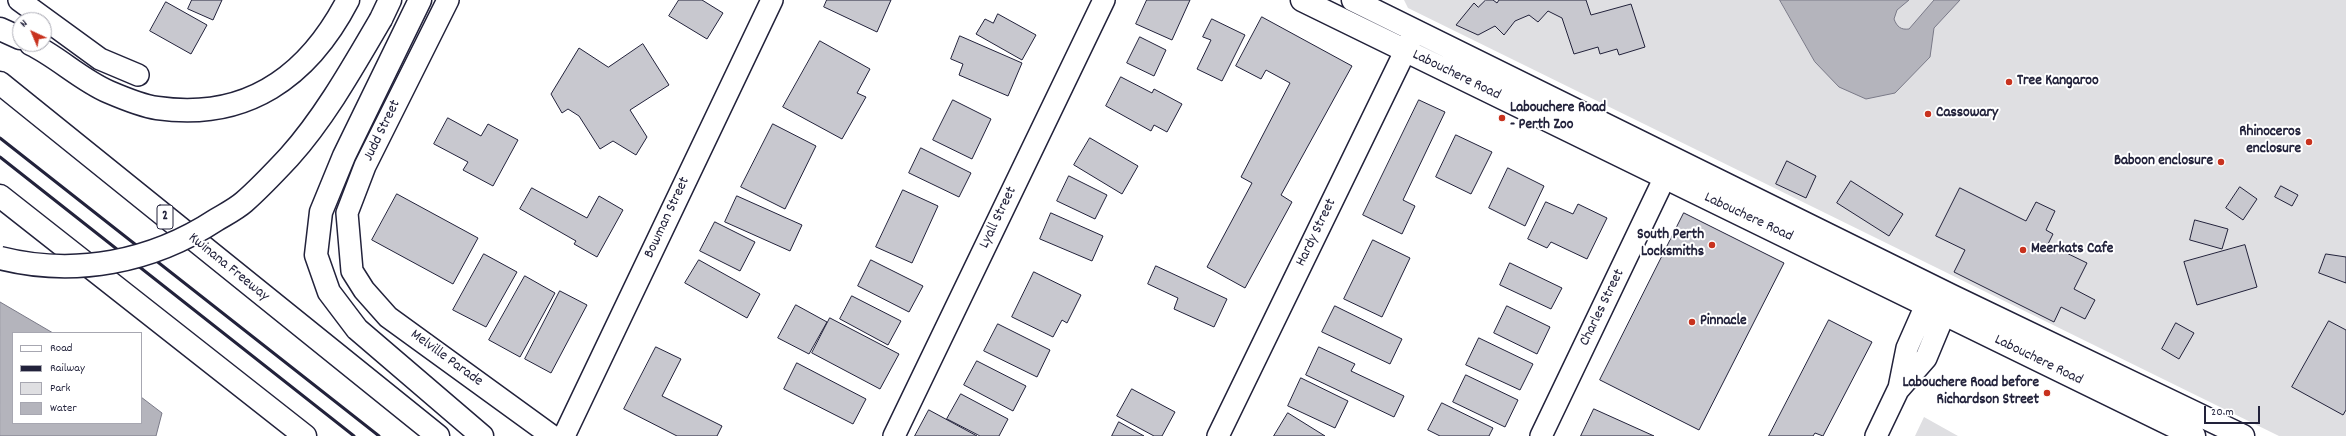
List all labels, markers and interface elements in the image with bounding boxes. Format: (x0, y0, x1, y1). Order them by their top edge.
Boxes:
north arrow (12, 12, 52, 52)
text: N (17, 16, 32, 32)
street label: Labouchere Road (1409, 47, 1503, 105)
place label: Tree Kangaroo (2017, 73, 2099, 91)
marker: Tree Kangaroo (2004, 77, 2014, 87)
street label: Judd Street (360, 97, 406, 165)
place label: Labouchere Road - Perth Zoo (1510, 100, 1606, 135)
place label: Cassowary (1936, 105, 1998, 123)
marker: Cassowary (1923, 109, 1933, 119)
marker: Labouchere Road - Perth Zoo (1497, 113, 1507, 123)
place label: Rhinoceros enclosure (2239, 124, 2301, 159)
marker: Rhinoceros enclosure (2304, 137, 2314, 147)
place label: Baboon enclosure (2114, 153, 2213, 171)
marker: Baboon enclosure (2216, 157, 2226, 167)
street label: Bowman Street (641, 175, 695, 261)
street label: Lyall Street (976, 184, 1022, 252)
street label: Labouchere Road (1701, 190, 1795, 246)
street label: Hardy Street (1293, 196, 1341, 270)
road number: 2 (157, 205, 173, 229)
place label: South Perth Locksmiths (1637, 227, 1704, 262)
street label: Kwinana Freeway (184, 230, 272, 306)
marker: South Perth Locksmiths (1707, 240, 1717, 250)
place label: Meerkats Cafe (2031, 241, 2113, 259)
marker: Meerkats Cafe (2018, 245, 2028, 255)
street label: Charles Street (1577, 267, 1629, 349)
place label: Pinnacle (1700, 313, 1747, 331)
marker: Pinnacle (1687, 317, 1697, 327)
street label: Melville Parade (406, 327, 486, 391)
legend (12, 332, 142, 424)
street label: Labouchere Road (1991, 332, 2085, 390)
text: Road (50, 340, 72, 357)
text: Railway (50, 360, 85, 377)
place label: Labouchere Road before Richardson Street (1902, 375, 2039, 410)
text: Park (50, 380, 70, 397)
marker: Labouchere Road before Richardson Street (2042, 388, 2052, 398)
scale bar (2206, 398, 2262, 424)
text: Water (50, 400, 77, 417)
text: 20 m (2211, 404, 2234, 421)

